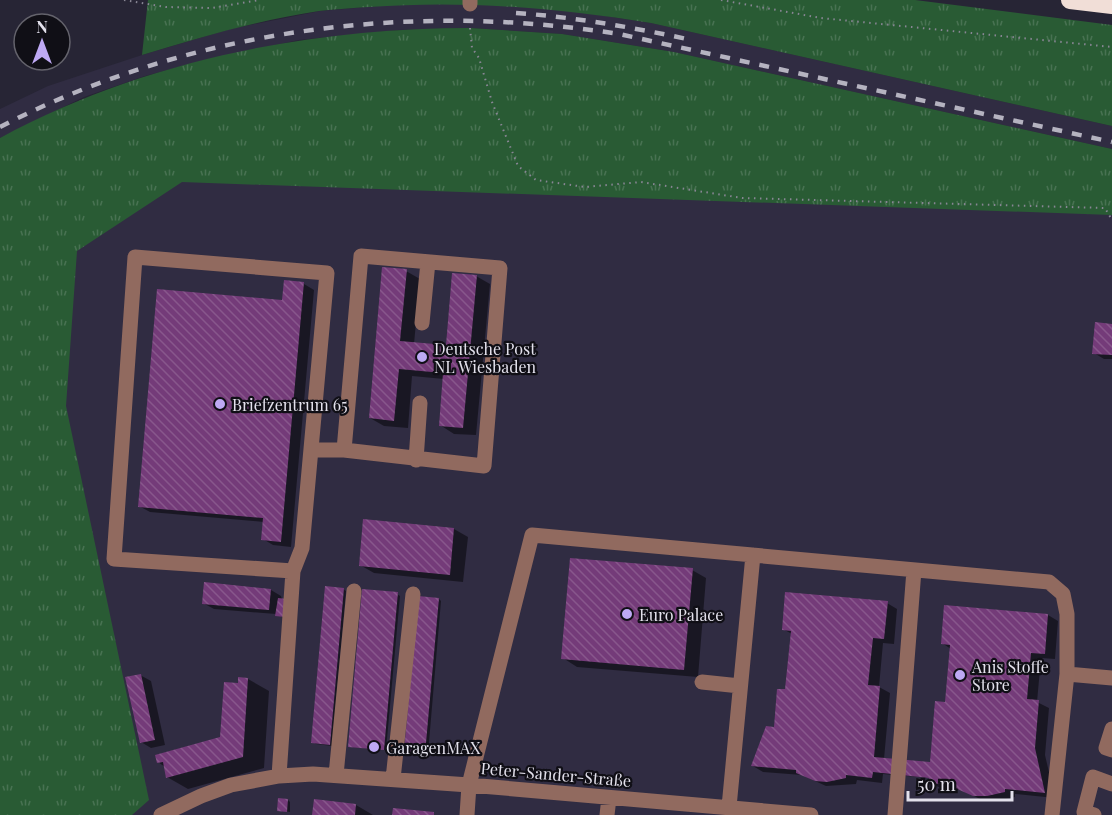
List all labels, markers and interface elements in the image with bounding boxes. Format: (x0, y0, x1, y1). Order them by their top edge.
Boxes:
north arrow (12, 12, 72, 72)
text: N (36, 16, 48, 37)
place label: Deutsche Post NL Wiesbaden (434, 338, 537, 377)
marker: Deutsche Post NL Wiesbaden (415, 350, 429, 364)
place label: Briefzentrum 65 (232, 394, 348, 415)
marker: Briefzentrum 65 (213, 397, 227, 411)
place label: Euro Palace (639, 604, 723, 625)
marker: Euro Palace (620, 607, 634, 621)
place label: Anis Stoffe Store (971, 656, 1049, 695)
marker: Anis Stoffe Store (953, 668, 967, 682)
place label: GaragenMAX (386, 737, 481, 758)
marker: GaragenMAX (367, 740, 381, 754)
street label: Peter-Sander-Straße (480, 757, 632, 791)
scale bar (908, 764, 1012, 802)
text: 50 m (917, 772, 956, 796)

